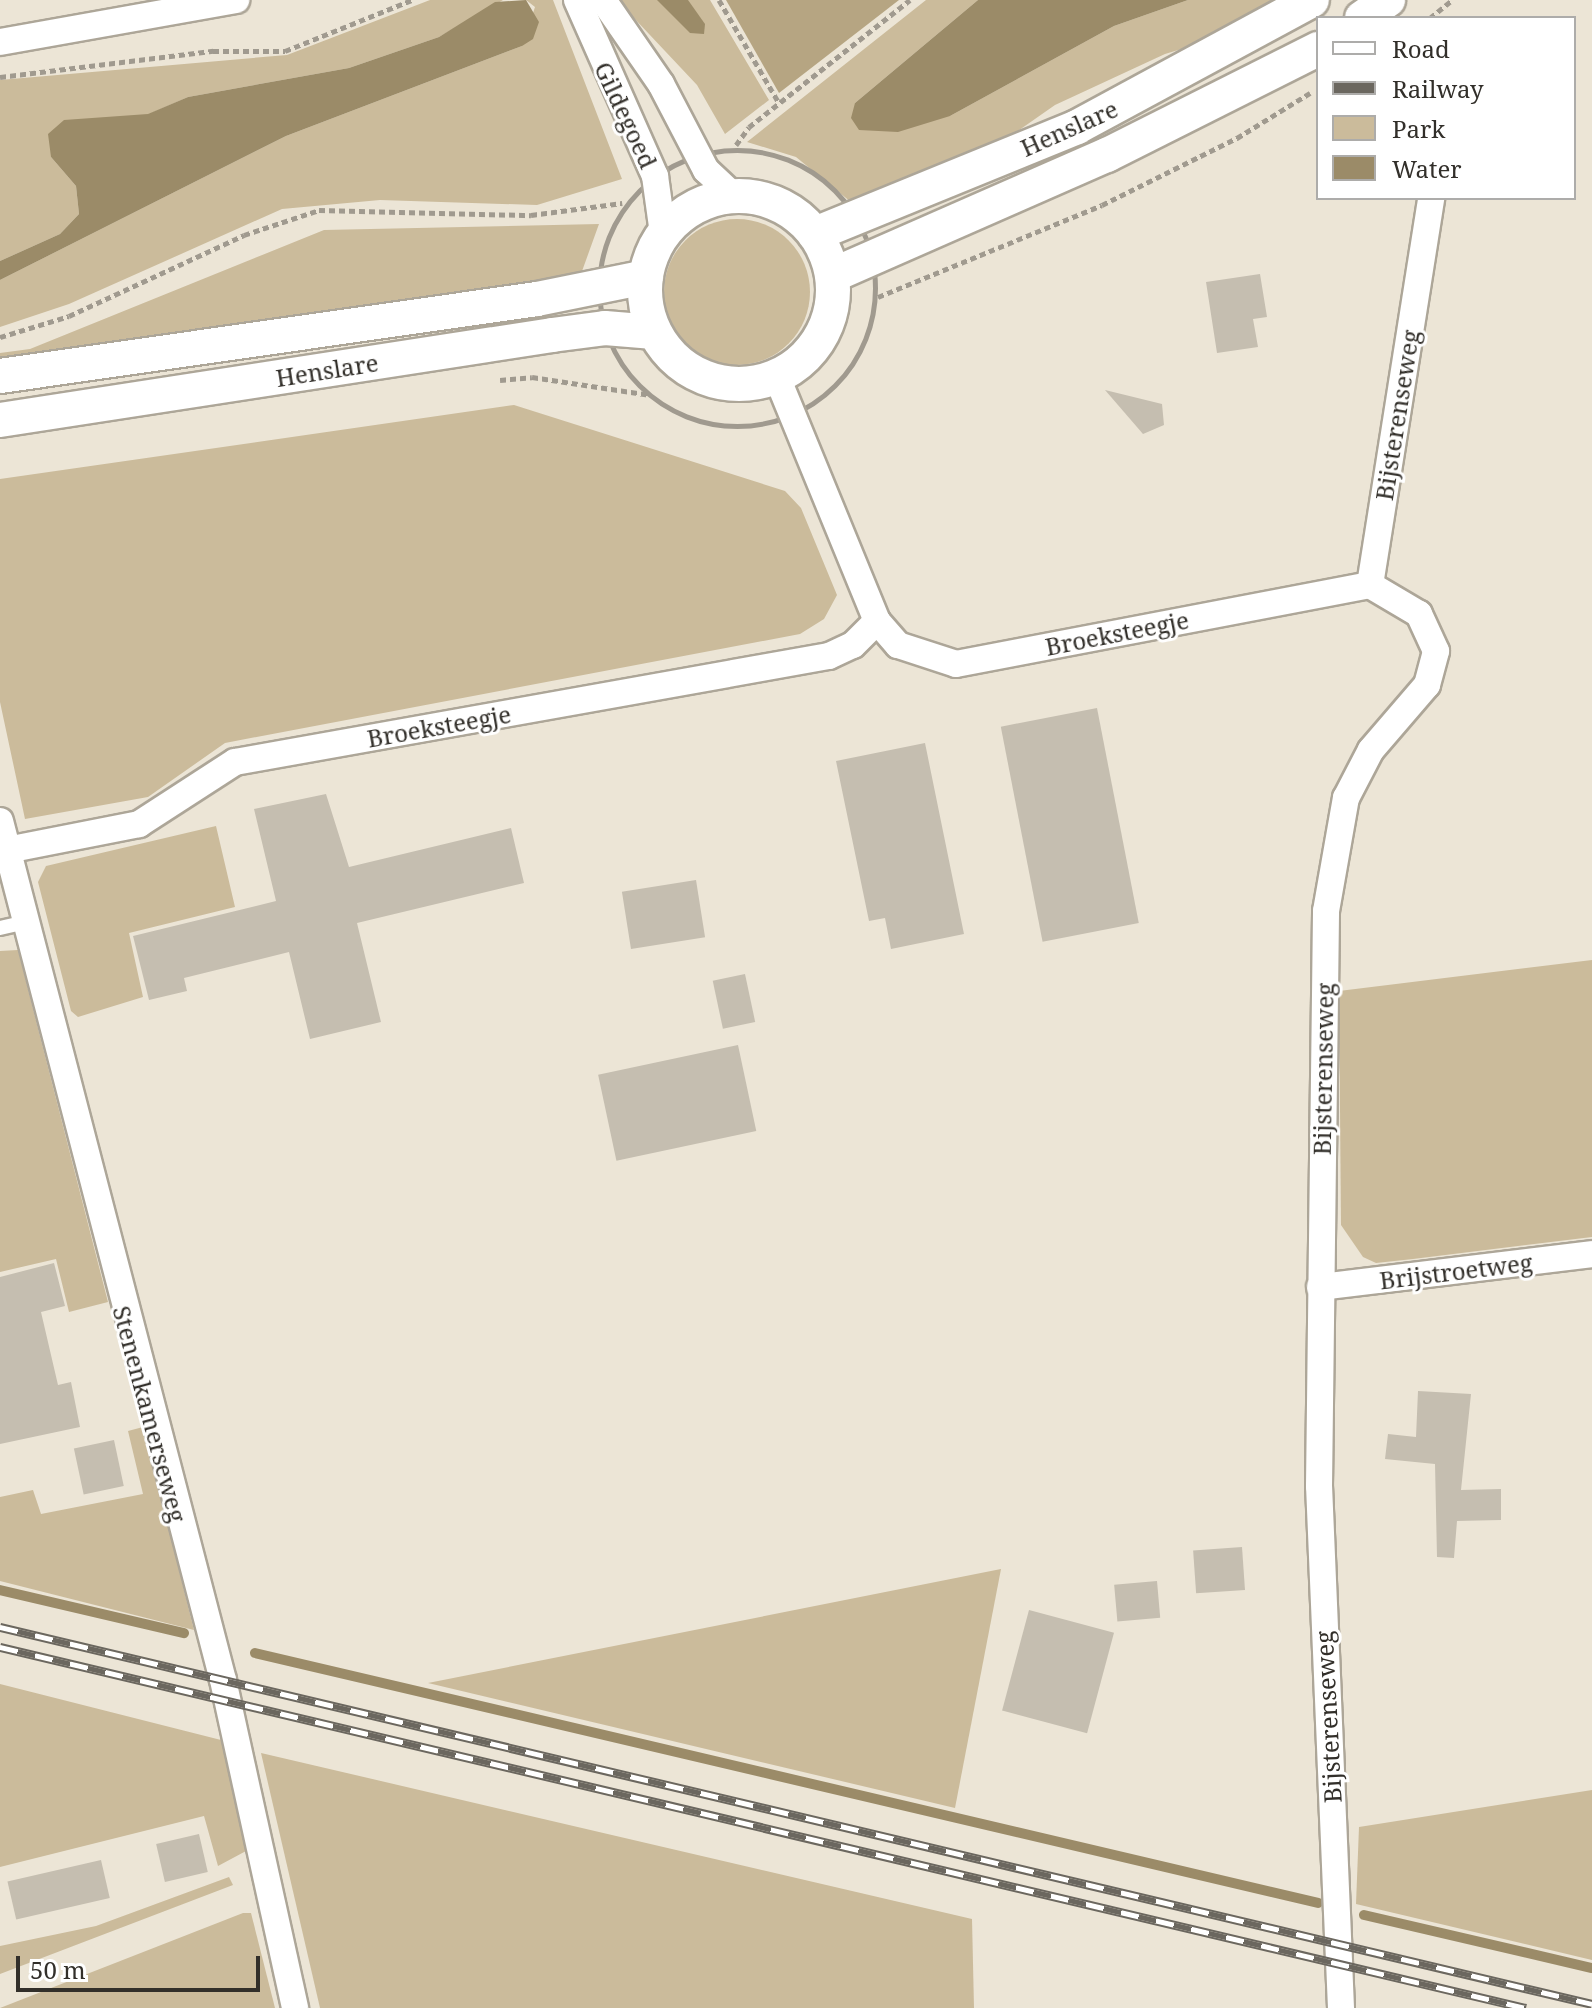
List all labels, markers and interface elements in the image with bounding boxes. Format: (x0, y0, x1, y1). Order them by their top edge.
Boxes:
legend (1316, 16, 1576, 200)
text: Road (1392, 32, 1450, 65)
street label: Gildegoed (589, 57, 663, 173)
text: Railway (1392, 72, 1484, 105)
street label: Henslare (1016, 94, 1122, 162)
text: Park (1392, 112, 1445, 145)
text: Water (1392, 152, 1462, 185)
street label: Bijsterenseweg (1369, 328, 1425, 502)
street label: Henslare (274, 348, 380, 392)
street label: Broeksteegje (1043, 605, 1191, 661)
street label: Broeksteegje (365, 699, 513, 753)
street label: Bijsterenseweg (1307, 983, 1339, 1155)
street label: Brijstroetweg (1378, 1247, 1534, 1295)
street label: Stenenkamerseweg (107, 1303, 193, 1525)
street label: Bijsterenseweg (1309, 1630, 1347, 1804)
scale bar (20, 1940, 264, 1990)
text: 50 m (30, 1953, 86, 1986)

